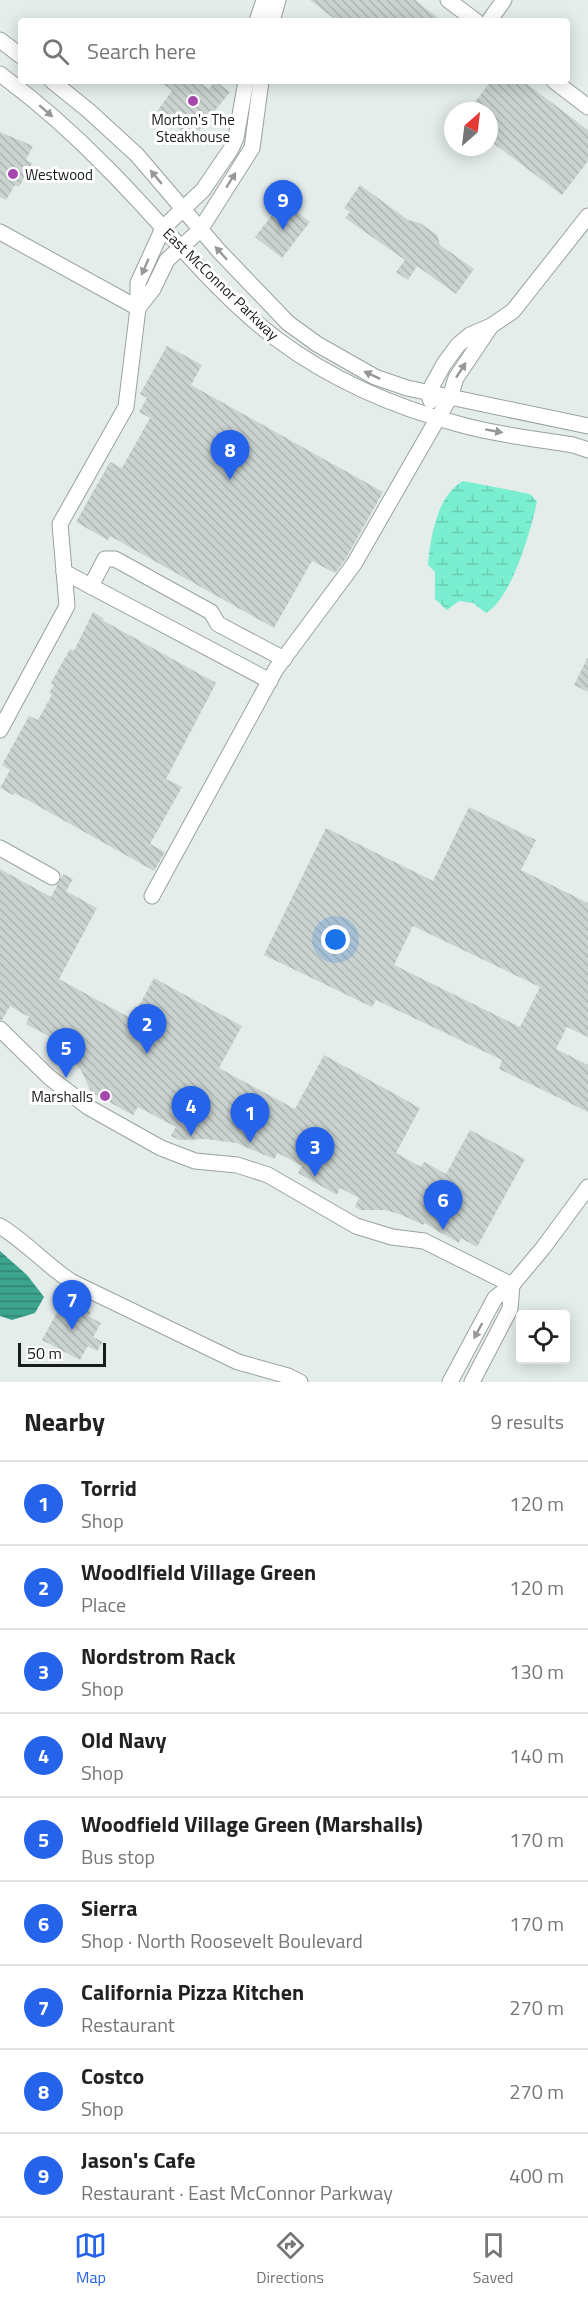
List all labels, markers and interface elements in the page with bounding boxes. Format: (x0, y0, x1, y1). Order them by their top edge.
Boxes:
search box (18, 18, 570, 84)
text: Search here (87, 34, 196, 68)
icon: search (39, 35, 72, 68)
marker: Morton's The Steakhouse (186, 94, 200, 108)
north arrow (444, 102, 498, 156)
one-way arrow (38, 104, 54, 117)
place label: Morton's The Steakhouse (151, 108, 235, 148)
place label: Westwood (25, 163, 93, 186)
marker: Westwood (6, 167, 20, 181)
one-way arrow (150, 170, 163, 185)
one-way arrow (226, 172, 237, 188)
pin: 9 (264, 180, 302, 230)
street label: East McConnor Parkway (158, 222, 284, 346)
one-way arrow (214, 246, 228, 261)
one-way arrow (140, 258, 150, 276)
one-way arrow (455, 362, 466, 378)
one-way arrow (364, 371, 381, 380)
one-way arrow (485, 427, 504, 436)
pin: 8 (210, 430, 250, 480)
your location (321, 925, 350, 954)
pin: 2 (128, 1004, 166, 1054)
pin: 5 (46, 1028, 86, 1078)
place label: Marshalls (31, 1085, 93, 1108)
pin: 4 (172, 1086, 210, 1136)
marker: Marshalls (98, 1089, 112, 1103)
pin: 1 (230, 1094, 270, 1143)
pin: 3 (296, 1128, 334, 1177)
pin: 6 (424, 1180, 462, 1230)
pin: 7 (52, 1280, 92, 1330)
map controls (516, 1310, 570, 1364)
button: locate (516, 1310, 570, 1364)
one-way arrow (473, 1322, 483, 1339)
scale bar (18, 1340, 106, 1368)
text: 50 m (27, 1341, 62, 1365)
text: Nearby (24, 1402, 105, 1441)
text: 9 results (491, 1406, 564, 1437)
text: Torrid (81, 1471, 137, 1505)
text: 1 (38, 1488, 49, 1519)
text: 120 m (509, 1488, 564, 1519)
text: Shop (81, 1505, 124, 1536)
text: Woodlfield Village Green (81, 1555, 316, 1589)
text: 2 (38, 1572, 49, 1603)
text: 120 m (509, 1572, 564, 1603)
text: Place (81, 1589, 126, 1620)
text: Nordstrom Rack (81, 1639, 236, 1673)
text: 3 (38, 1656, 49, 1687)
text: 130 m (509, 1656, 564, 1687)
text: Shop (81, 1673, 124, 1704)
text: Old Navy (81, 1723, 167, 1757)
text: 4 (38, 1740, 49, 1771)
text: 140 m (509, 1740, 564, 1771)
text: Shop (81, 1757, 124, 1788)
text: Woodfield Village Green (Marshalls) (81, 1807, 423, 1841)
text: 5 (38, 1824, 49, 1855)
text: 170 m (509, 1824, 564, 1855)
text: Bus stop (81, 1841, 155, 1872)
text: Sierra (81, 1891, 137, 1925)
text: 6 (38, 1908, 49, 1939)
text: 170 m (509, 1908, 564, 1939)
text: Shop · North Roosevelt Boulevard (81, 1925, 363, 1956)
text: California Pizza Kitchen (81, 1975, 304, 2009)
text: 7 (38, 1992, 49, 2023)
text: 270 m (509, 1992, 564, 2023)
text: Restaurant (81, 2009, 175, 2040)
text: Costco (81, 2059, 144, 2093)
text: 8 (38, 2076, 49, 2107)
text: 270 m (509, 2076, 564, 2107)
text: Shop (81, 2093, 124, 2124)
text: Jason's Cafe (81, 2143, 196, 2177)
text: 9 (38, 2160, 49, 2191)
text: 400 m (509, 2160, 564, 2191)
text: Restaurant · East McConnor Parkway (81, 2177, 393, 2208)
tab: Map (74, 2229, 107, 2289)
tab: Directions (256, 2229, 324, 2289)
tab: Saved (473, 2229, 514, 2289)

